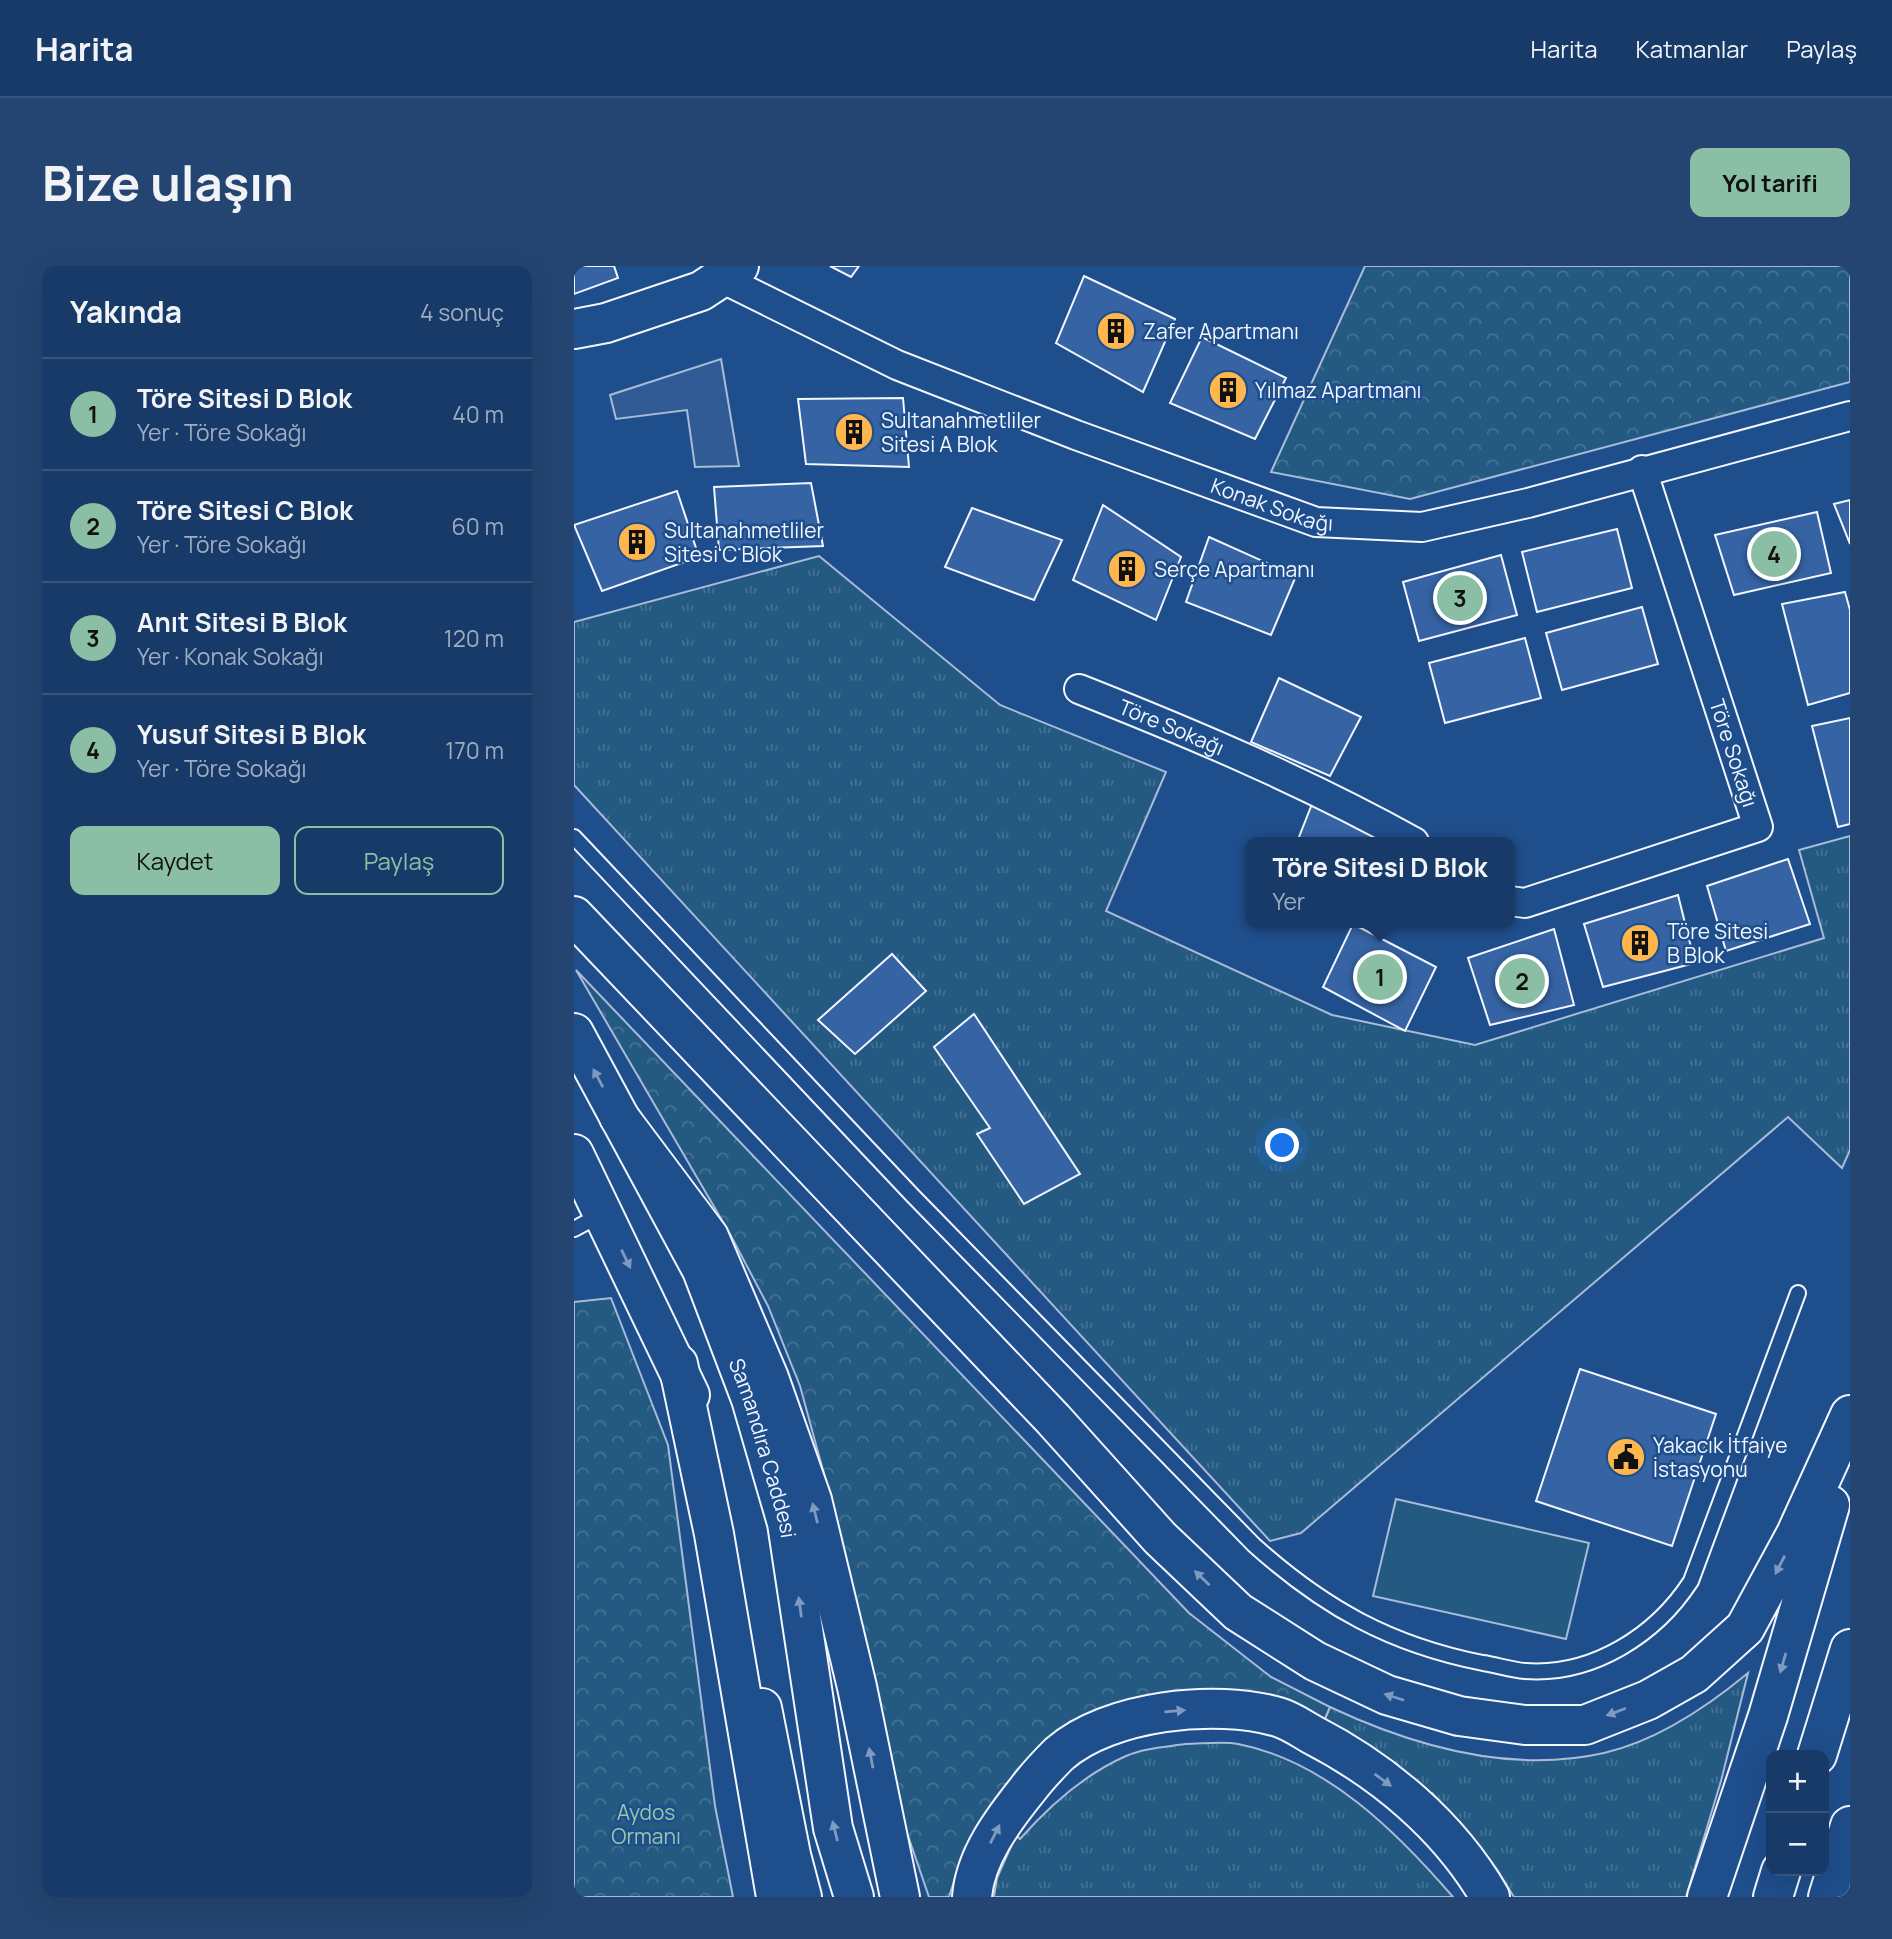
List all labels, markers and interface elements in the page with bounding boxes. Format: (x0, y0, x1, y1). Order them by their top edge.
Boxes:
text: Harita (35, 26, 134, 71)
text: Harita (1531, 32, 1598, 65)
text: Katmanlar (1636, 32, 1748, 65)
text: Paylaş (1786, 32, 1857, 65)
button: Yol tarifi (1690, 148, 1850, 217)
text: Bize ulaşın (42, 149, 294, 216)
text: Yakında (70, 291, 182, 332)
text: 4 sonuç (420, 296, 504, 328)
building icon: Zafer Apartmanı (1095, 310, 1137, 352)
place label: Zafer Apartmanı (1143, 317, 1299, 345)
building icon: Yılmaz Apartmanı (1207, 369, 1249, 411)
place label: Yılmaz Apartmanı (1255, 376, 1422, 404)
text: Töre Sitesi D Blok (137, 380, 352, 416)
text: 1 (88, 398, 98, 430)
text: 40 m (452, 398, 504, 430)
place label: Sultanahmetliler Sitesi A Blok (881, 406, 1041, 458)
building icon: Sultanahmetliler Sitesi A Blok (833, 411, 875, 453)
text: Yer · Töre Sokağı (137, 416, 307, 448)
street label: Konak Sokağı (1207, 471, 1334, 537)
text: Töre Sitesi C Blok (137, 492, 353, 528)
text: 2 (86, 510, 100, 542)
text: 60 m (452, 510, 504, 542)
place label: Sultanahmetliler Sitesi C Blok (664, 516, 824, 568)
building icon: Sultanahmetliler Sitesi C Blok (616, 521, 658, 563)
text: Yer · Töre Sokağı (137, 528, 307, 560)
pin: 4 (1751, 528, 1797, 580)
building icon: Serçe Apartmanı (1106, 548, 1148, 590)
place label: Serçe Apartmanı (1154, 555, 1315, 583)
pin: 3 (1437, 572, 1483, 624)
text: Anıt Sitesi B Blok (137, 604, 347, 640)
text: 3 (86, 622, 100, 654)
text: 120 m (444, 622, 504, 654)
text: Yer · Konak Sokağı (137, 640, 324, 672)
street label: Töre Sokağı (1115, 692, 1229, 761)
street label: Töre Sokağı (1703, 695, 1765, 811)
text: Yusuf Sitesi B Blok (137, 716, 366, 752)
text: 4 (86, 734, 100, 766)
text: 170 m (445, 734, 504, 766)
text: Yer · Töre Sokağı (137, 752, 307, 784)
button: Kaydet (70, 826, 280, 895)
button: Paylaş (294, 826, 504, 895)
popup (1245, 837, 1515, 928)
text: Töre Sitesi D Blok (1272, 849, 1488, 885)
text: Yer (1272, 885, 1305, 917)
place label: Töre Sitesi B Blok (1667, 917, 1768, 969)
building icon: Töre Sitesi B Blok (1619, 922, 1661, 964)
pin: 1 (1357, 951, 1403, 1003)
pin: 2 (1499, 955, 1545, 1007)
one-way arrow (592, 1068, 604, 1087)
your location (1265, 1128, 1299, 1162)
one-way arrow (620, 1249, 631, 1269)
street label: Samandıra Caddesi (723, 1354, 803, 1540)
place label: Yakacık İtfaiye İstasyonu (1653, 1431, 1788, 1483)
public building icon: Yakacık İtfaiye İstasyonu (1605, 1436, 1647, 1478)
one-way arrow (809, 1502, 820, 1524)
one-way arrow (1774, 1556, 1786, 1576)
one-way arrow (1194, 1570, 1211, 1587)
one-way arrow (794, 1596, 805, 1618)
one-way arrow (1778, 1652, 1788, 1673)
one-way arrow (1384, 1691, 1405, 1702)
one-way arrow (1164, 1705, 1186, 1716)
one-way arrow (1605, 1707, 1626, 1718)
one-way arrow (865, 1747, 876, 1769)
map controls (1766, 1750, 1829, 1876)
button: + (1766, 1750, 1829, 1813)
one-way arrow (1374, 1773, 1392, 1788)
park label: Aydos Ormanı (611, 1798, 681, 1850)
button: − (1766, 1813, 1829, 1876)
one-way arrow (829, 1820, 840, 1842)
one-way arrow (989, 1823, 1001, 1843)

